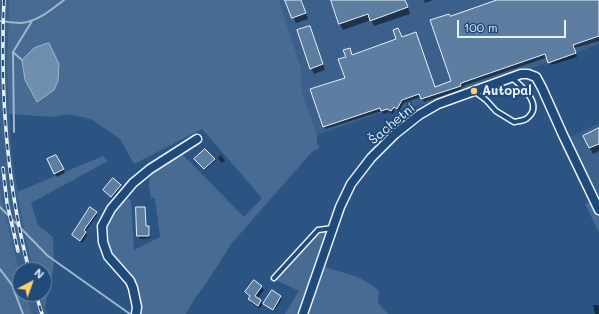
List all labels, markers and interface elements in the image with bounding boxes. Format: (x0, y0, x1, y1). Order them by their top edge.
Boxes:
scale bar (459, 12, 568, 38)
text: 100 m (464, 19, 498, 35)
place label: Autopal (482, 83, 532, 99)
marker: Autopal (469, 86, 479, 96)
street label: Šachetní (366, 100, 418, 148)
north arrow (12, 262, 52, 302)
text: N (31, 265, 48, 282)

